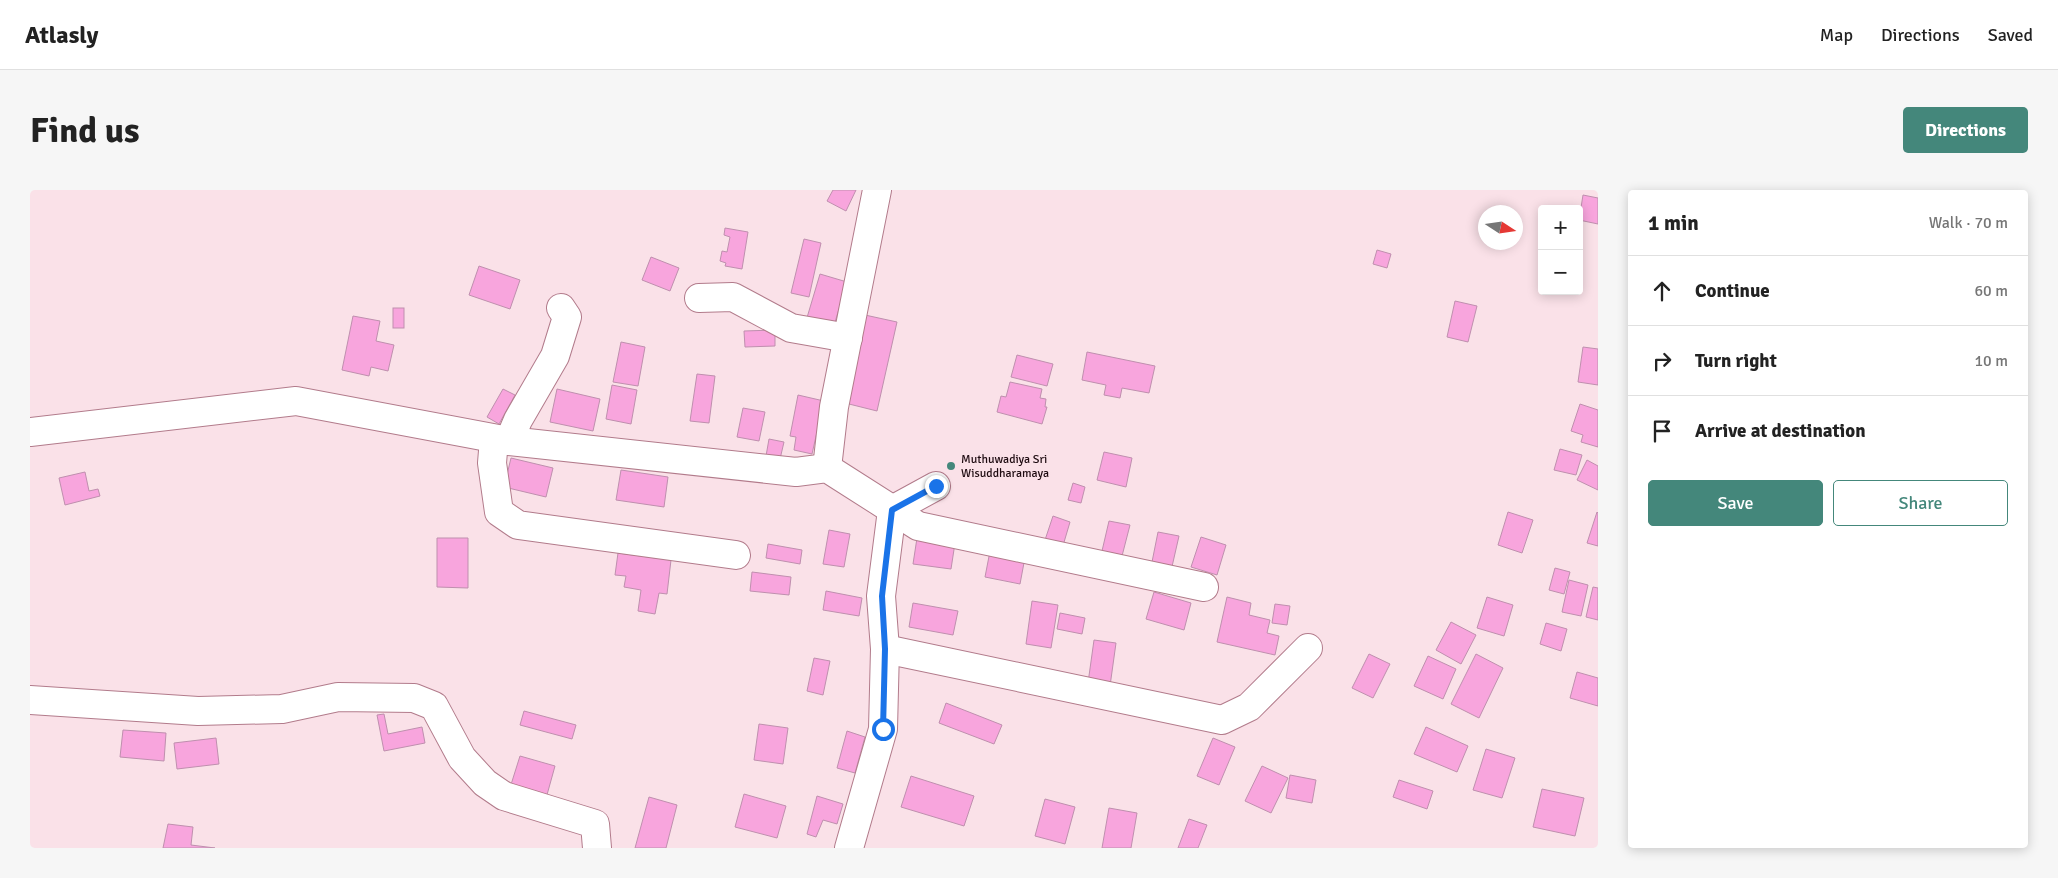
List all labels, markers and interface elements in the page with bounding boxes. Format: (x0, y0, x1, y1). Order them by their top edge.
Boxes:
text: Atlasly (25, 20, 98, 50)
text: Map (1820, 24, 1853, 46)
text: Directions (1881, 24, 1960, 46)
text: Saved (1988, 24, 2033, 46)
button: Directions (1903, 107, 2028, 153)
text: Find us (30, 109, 140, 152)
north arrow (1478, 205, 1523, 250)
map controls (1538, 205, 1583, 295)
button: + (1538, 205, 1583, 250)
text: 1 min (1648, 210, 1699, 236)
text: Walk · 70 m (1929, 213, 2008, 233)
button: − (1538, 250, 1583, 295)
icon: ahead (1648, 277, 1676, 305)
text: Continue (1695, 279, 1770, 303)
text: 60 m (1974, 281, 2008, 301)
icon: right (1648, 347, 1676, 375)
text: Turn right (1695, 349, 1777, 373)
text: 10 m (1974, 351, 2008, 371)
icon: arrive (1648, 417, 1676, 445)
text: Arrive at destination (1695, 419, 1866, 443)
place label: Muthuwadiya Sri Wisuddharamaya (961, 452, 1049, 481)
marker: Muthuwadiya Sri Wisuddharamaya (945, 460, 957, 472)
route end (925, 475, 948, 498)
button: Save (1648, 480, 1823, 526)
button: Share (1833, 480, 2008, 526)
route start (872, 718, 895, 741)

